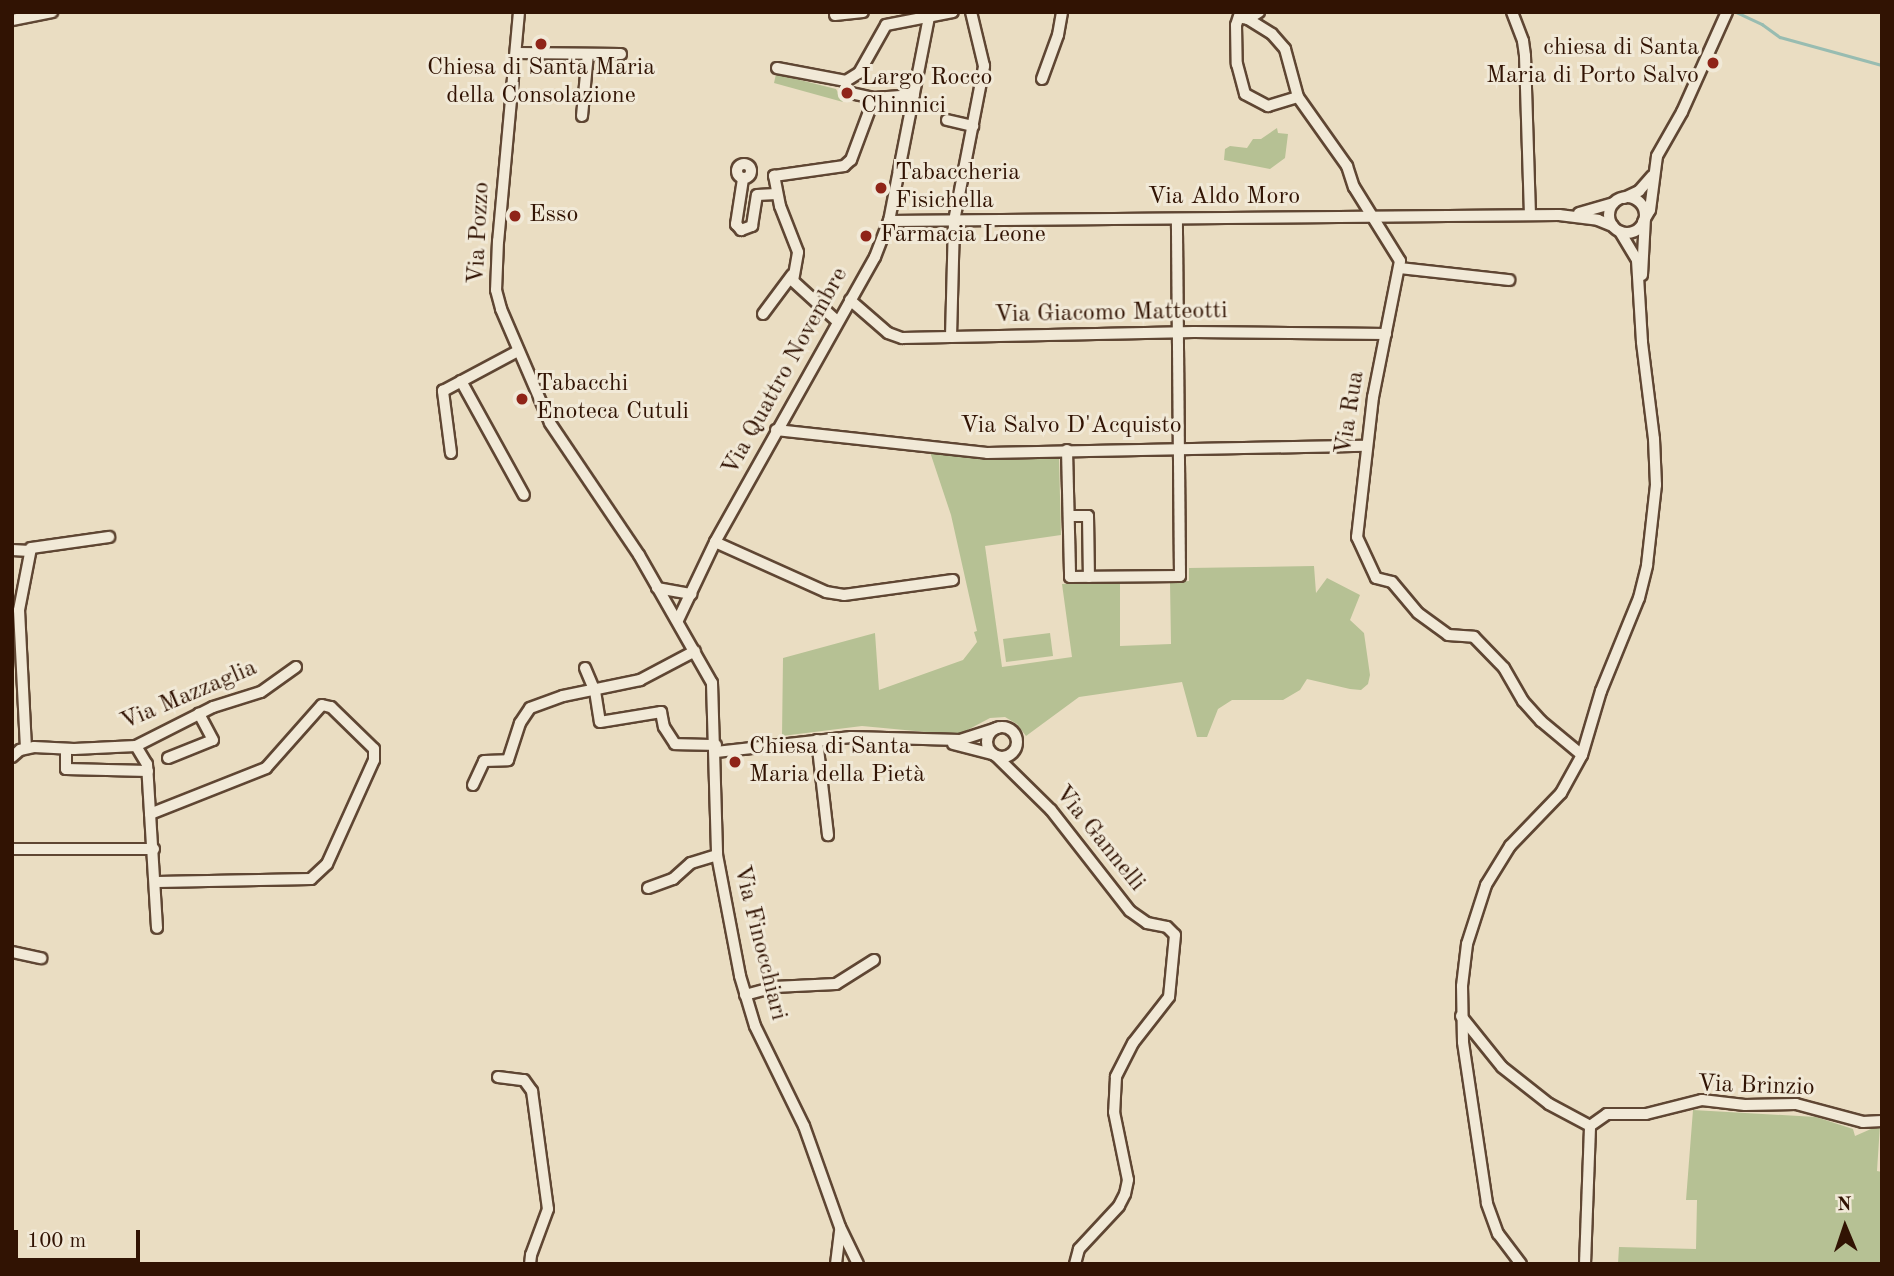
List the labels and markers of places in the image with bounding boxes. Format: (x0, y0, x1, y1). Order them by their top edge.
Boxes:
place label: chiesa di Santa Maria di Porto Salvo (1486, 35, 1699, 91)
marker: Chiesa di Santa Maria della Consolazione (533, 36, 549, 52)
place label: Chiesa di Santa Maria della Consolazione (427, 55, 655, 111)
marker: chiesa di Santa Maria di Porto Salvo (1705, 55, 1721, 71)
place label: Largo Rocco Chinnici (861, 65, 992, 121)
marker: Largo Rocco Chinnici (839, 85, 855, 101)
place label: Tabaccheria Fisichella (895, 160, 1020, 216)
marker: Tabaccheria Fisichella (873, 180, 889, 196)
place label: Esso (529, 202, 578, 230)
marker: Esso (507, 208, 523, 224)
place label: Farmacia Leone (880, 222, 1046, 250)
marker: Farmacia Leone (858, 228, 874, 244)
place label: Tabacchi Enoteca Cutuli (536, 371, 689, 427)
marker: Tabacchi Enoteca Cutuli (514, 391, 530, 407)
place label: Chiesa di Santa Maria della Pietà (749, 734, 925, 790)
marker: Chiesa di Santa Maria della Pietà (727, 754, 743, 770)

